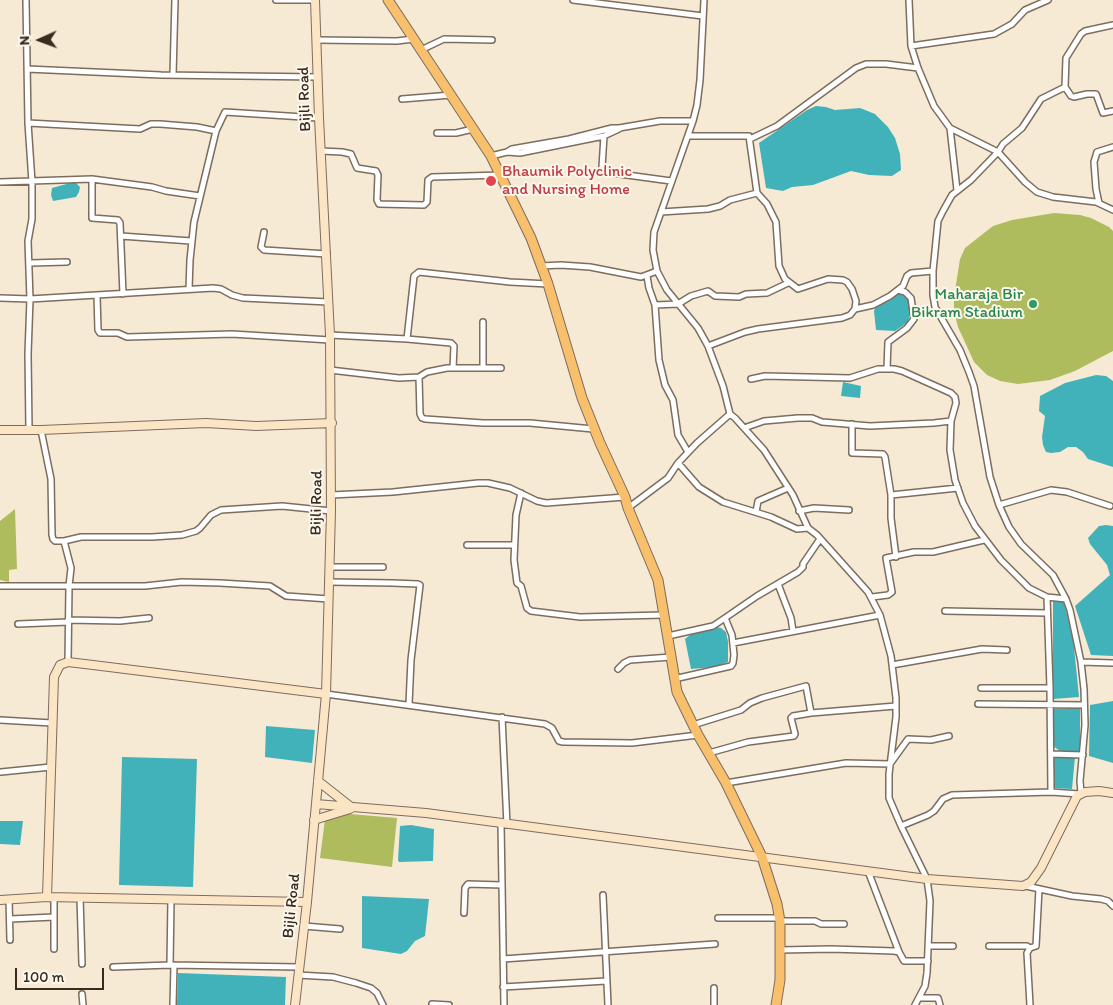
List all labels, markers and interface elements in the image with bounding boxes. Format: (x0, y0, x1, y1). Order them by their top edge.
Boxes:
north arrow (15, 15, 65, 65)
text: N (16, 36, 33, 46)
street label: Bijli Road (294, 66, 316, 132)
place label: Bhaumik Polyclinic and Nursing Home (502, 162, 632, 200)
marker: Bhaumik Polyclinic and Nursing Home (484, 174, 498, 188)
place label: Maharaja Bir Bikram Stadium (911, 285, 1023, 323)
marker: Maharaja Bir Bikram Stadium (1027, 298, 1039, 310)
street label: Bijli Road (307, 470, 327, 536)
street label: Bijli Road (279, 873, 305, 939)
scale bar (18, 958, 106, 990)
text: 100 m (23, 968, 64, 986)

